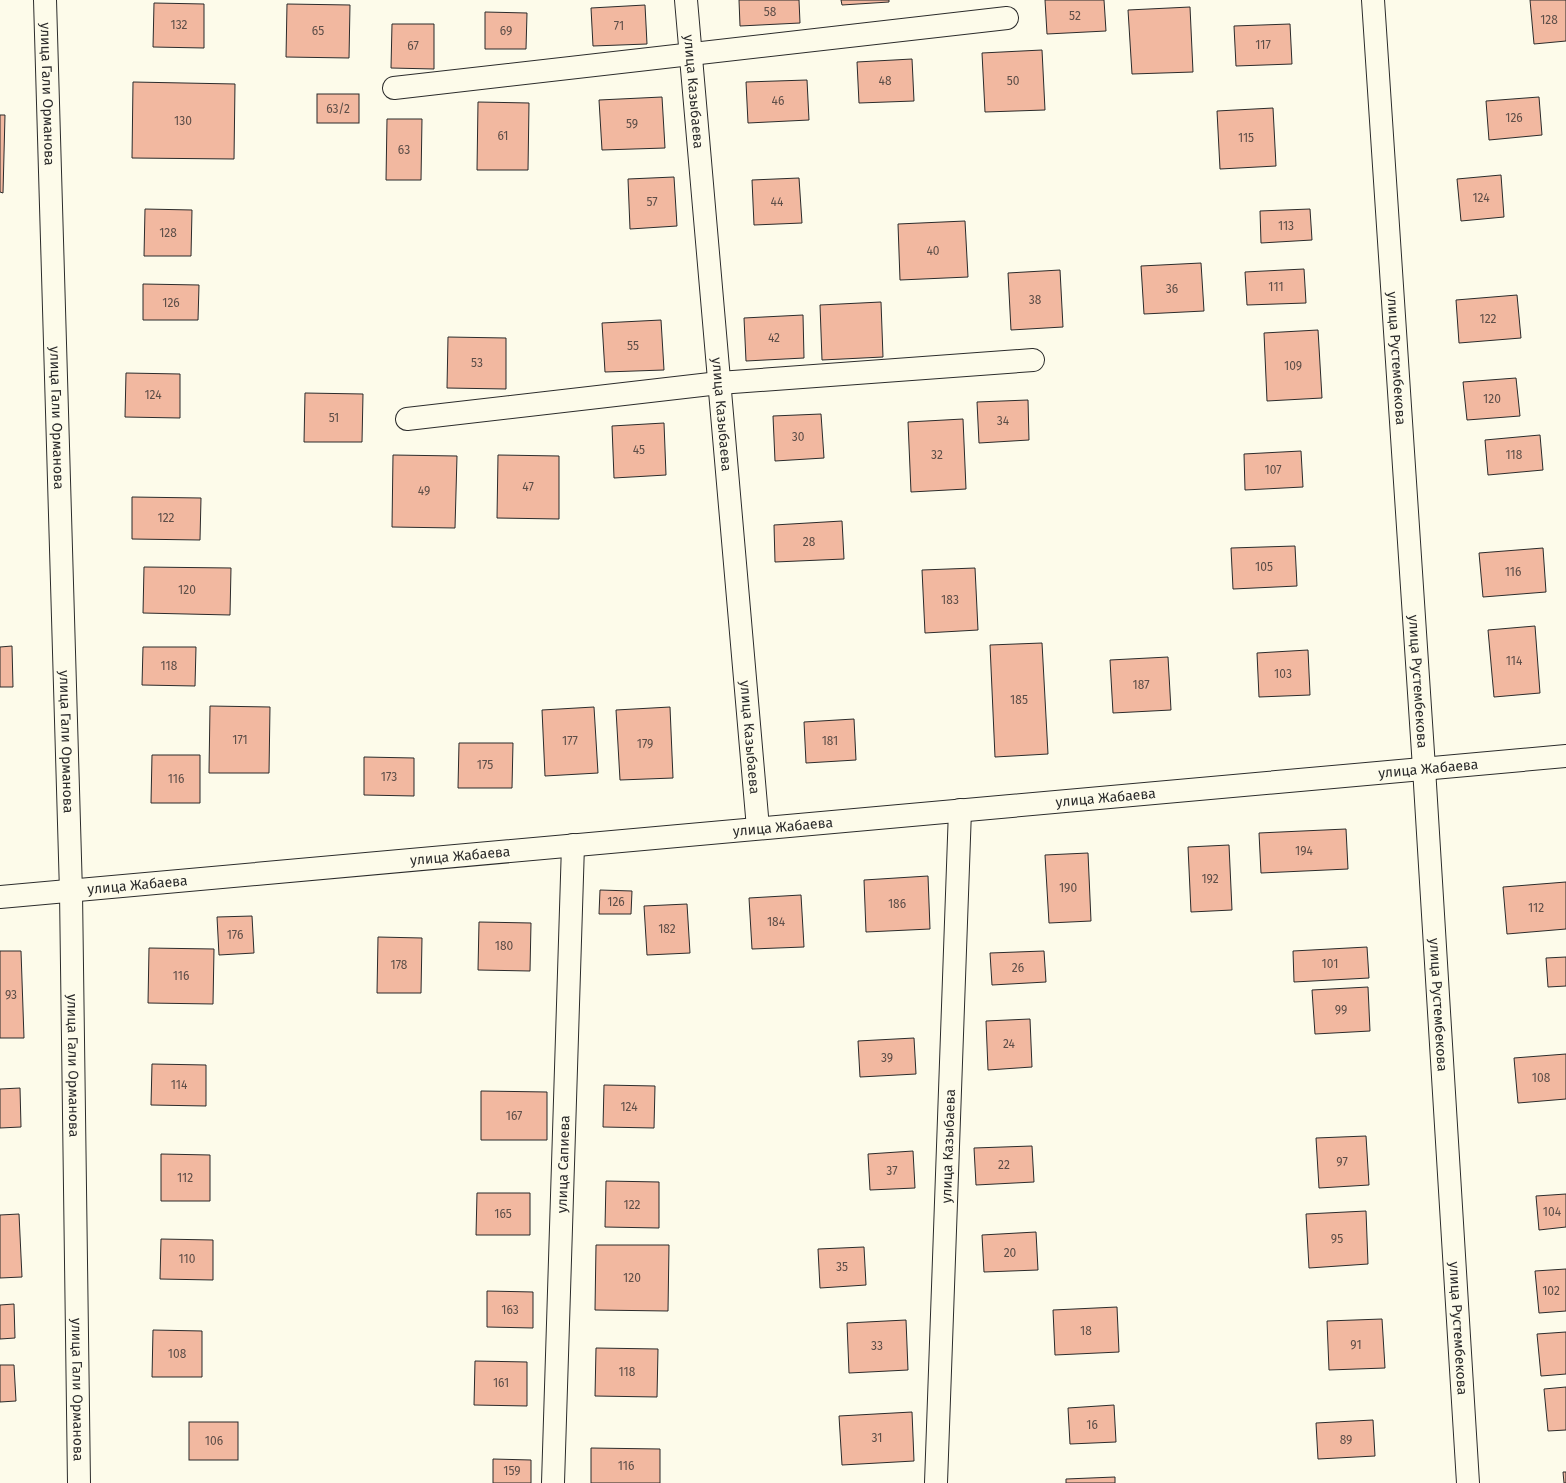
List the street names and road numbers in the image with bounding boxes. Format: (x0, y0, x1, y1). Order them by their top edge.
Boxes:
street label: улица Гали Орманова (37, 22, 58, 166)
street label: улица Казыбаева (680, 34, 707, 149)
street label: улица Рустембекова (1383, 291, 1409, 426)
street label: улица Гали Орманова (46, 346, 67, 490)
street label: улица Казыбаева (708, 357, 735, 472)
street label: улица Рустембекова (1405, 614, 1431, 749)
street label: улица Гали Орманова (56, 670, 77, 814)
street label: улица Казыбаева (736, 680, 763, 795)
street label: улица Жабаева (1377, 756, 1479, 782)
street label: улица Жабаева (1055, 785, 1156, 811)
street label: улица Жабаева (732, 814, 834, 840)
street label: улица Жабаева (409, 843, 511, 869)
street label: улица Жабаева (87, 872, 188, 898)
street label: улица Рустембекова (1425, 938, 1451, 1072)
street label: улица Гали Орманова (63, 994, 82, 1137)
street label: улица Казыбаева (938, 1089, 959, 1204)
street label: улица Сапиева (553, 1115, 574, 1213)
street label: улица Рустембекова (1445, 1261, 1471, 1396)
street label: улица Гали Орманова (68, 1318, 87, 1461)

